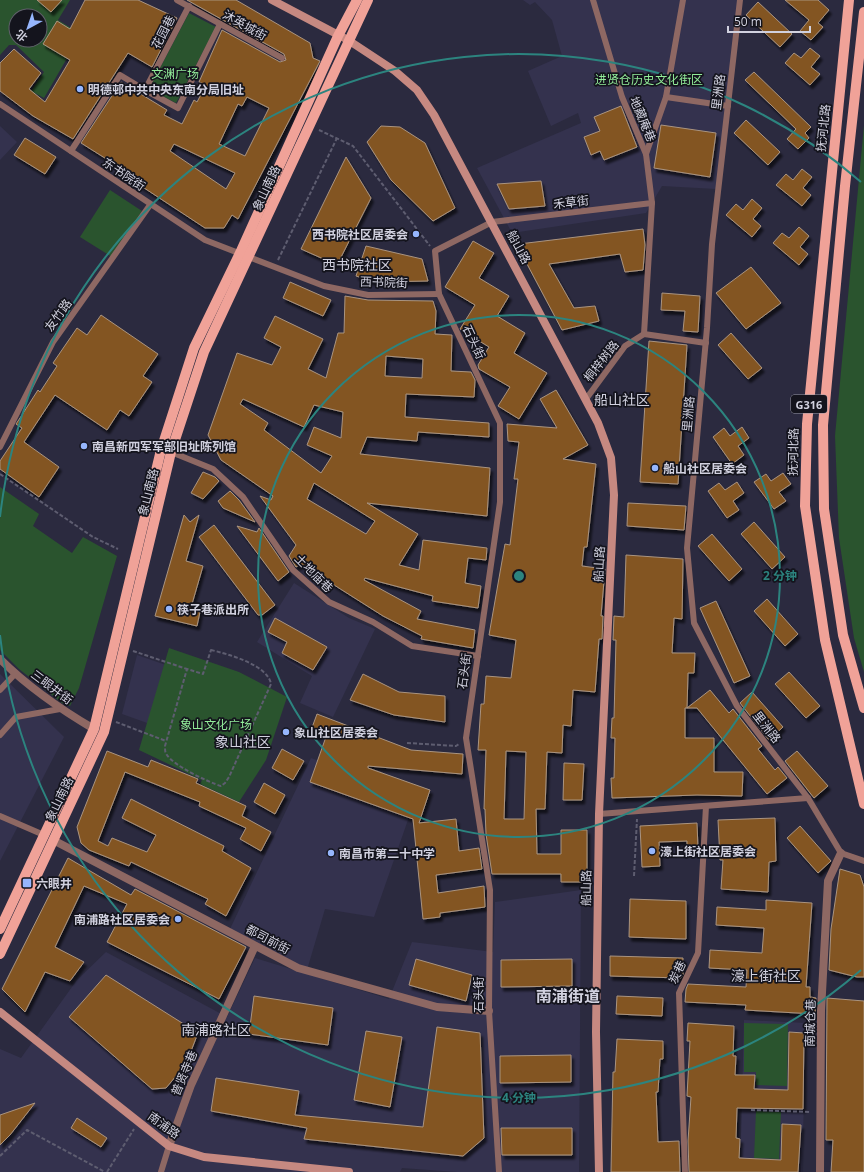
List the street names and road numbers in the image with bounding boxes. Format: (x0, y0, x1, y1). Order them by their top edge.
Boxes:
street label: 沐英城街 (220, 6, 270, 44)
street label: 花园巷 (147, 12, 179, 52)
street label: 里洲路 (707, 73, 729, 111)
street label: 地藏庵巷 (626, 94, 660, 144)
street label: 抚河北路 (812, 103, 834, 153)
street label: 东书院街 (99, 154, 149, 194)
street label: 象山南路 (248, 163, 284, 213)
street label: 禾草街 (552, 191, 590, 213)
street label: 船山路 (503, 227, 535, 267)
street label: 西书院街 (360, 273, 408, 291)
street label: 友竹路 (41, 295, 75, 335)
street label: 石头街 (459, 322, 489, 362)
street label: 桐梓树路 (580, 337, 622, 385)
street label: 里洲路 (678, 395, 698, 433)
road number: G316 (791, 395, 827, 413)
street label: 抚河北路 (784, 428, 802, 476)
street label: 象山南路 (134, 467, 162, 517)
street label: 船山路 (590, 546, 608, 582)
street label: 土地庙巷 (291, 550, 337, 596)
street label: 石头街 (453, 652, 475, 690)
street label: 三眼井街 (28, 666, 76, 708)
street label: 里洲路 (749, 708, 785, 746)
street label: 象山南路 (41, 774, 77, 824)
street label: 船山路 (577, 870, 595, 906)
street label: 都司前街 (243, 920, 293, 958)
street label: 炭巷 (664, 958, 690, 986)
street label: 石头街 (470, 977, 487, 1013)
street label: 南城仓巷 (801, 999, 819, 1047)
street label: 普贤寺巷 (167, 1048, 201, 1098)
street label: 南浦路 (144, 1108, 184, 1142)

